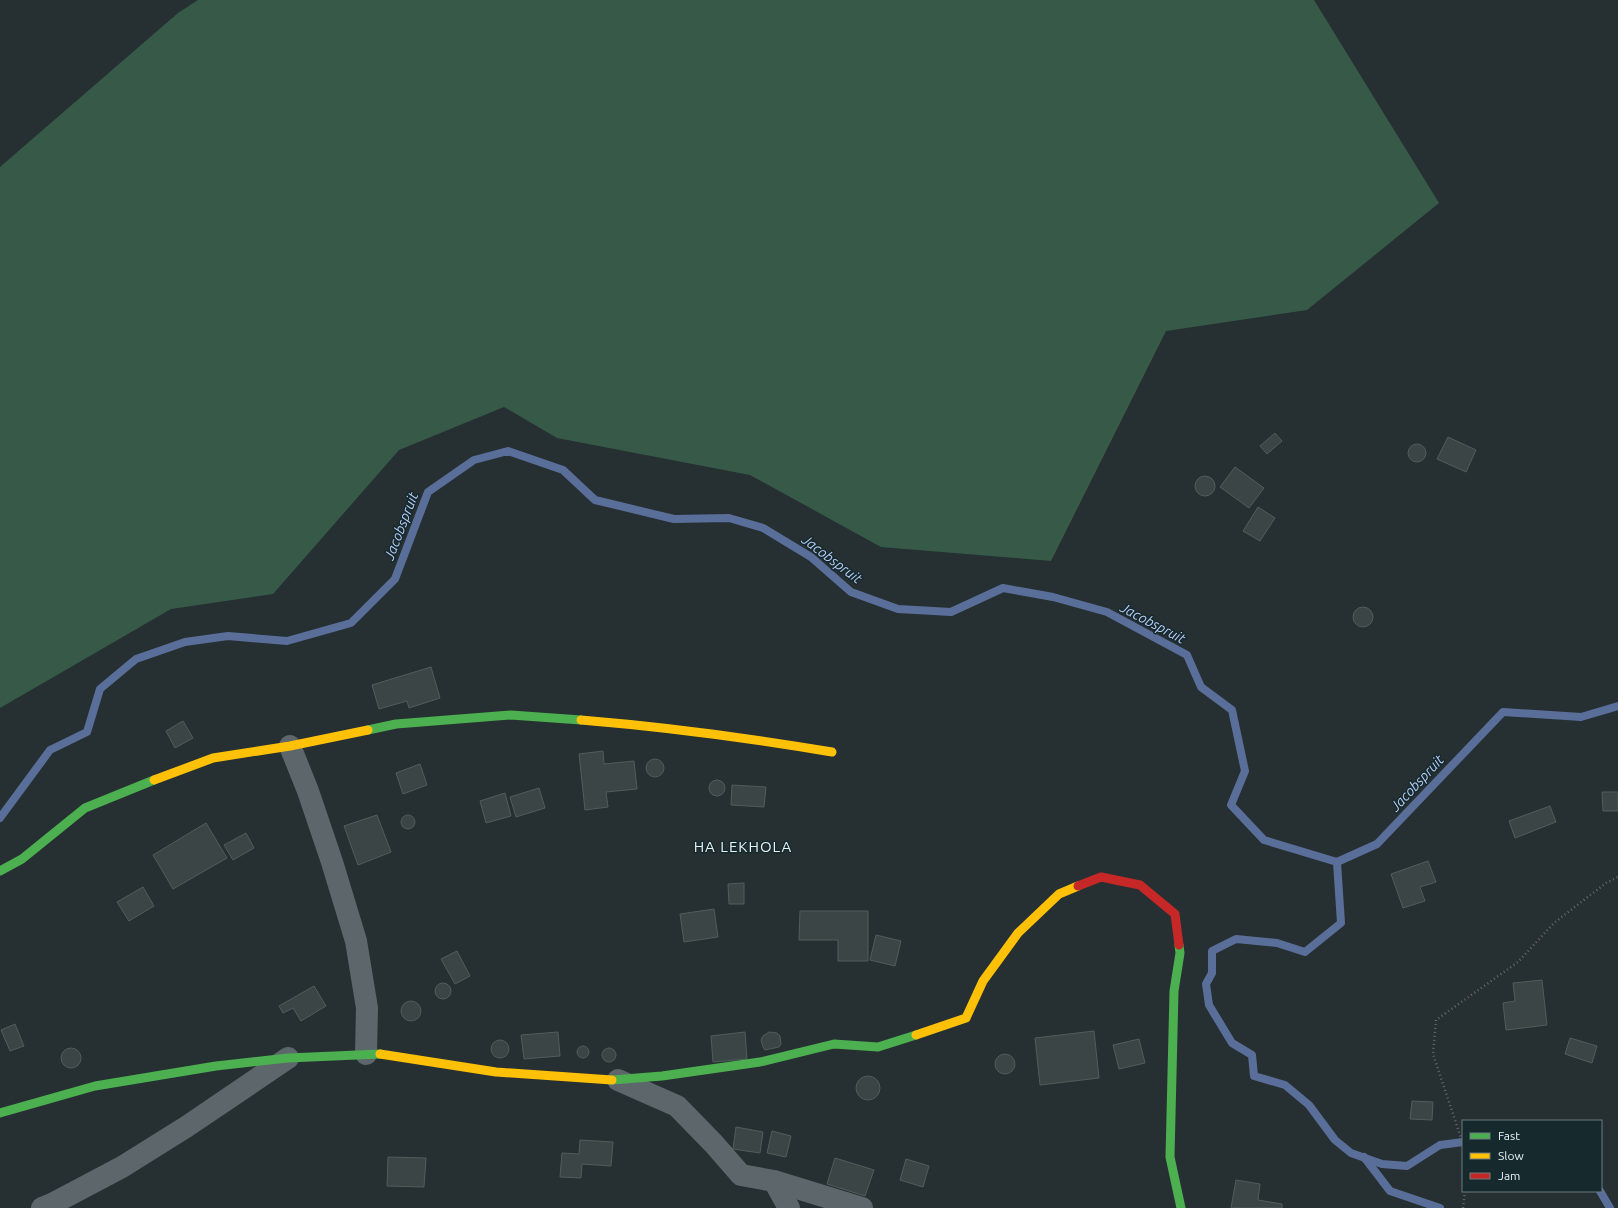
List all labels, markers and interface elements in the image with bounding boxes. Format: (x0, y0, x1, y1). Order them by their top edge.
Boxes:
water label: Jacobspruit (380, 490, 421, 563)
water label: Jacobspruit (798, 531, 866, 587)
water label: Jacobspruit (1117, 599, 1189, 647)
water label: Jacobspruit (1386, 751, 1447, 815)
district label: HA LEKHOLA (694, 838, 792, 855)
legend (1462, 1120, 1602, 1192)
text: Fast (1498, 1129, 1520, 1142)
text: Slow (1498, 1149, 1524, 1162)
text: Jam (1498, 1169, 1520, 1182)

